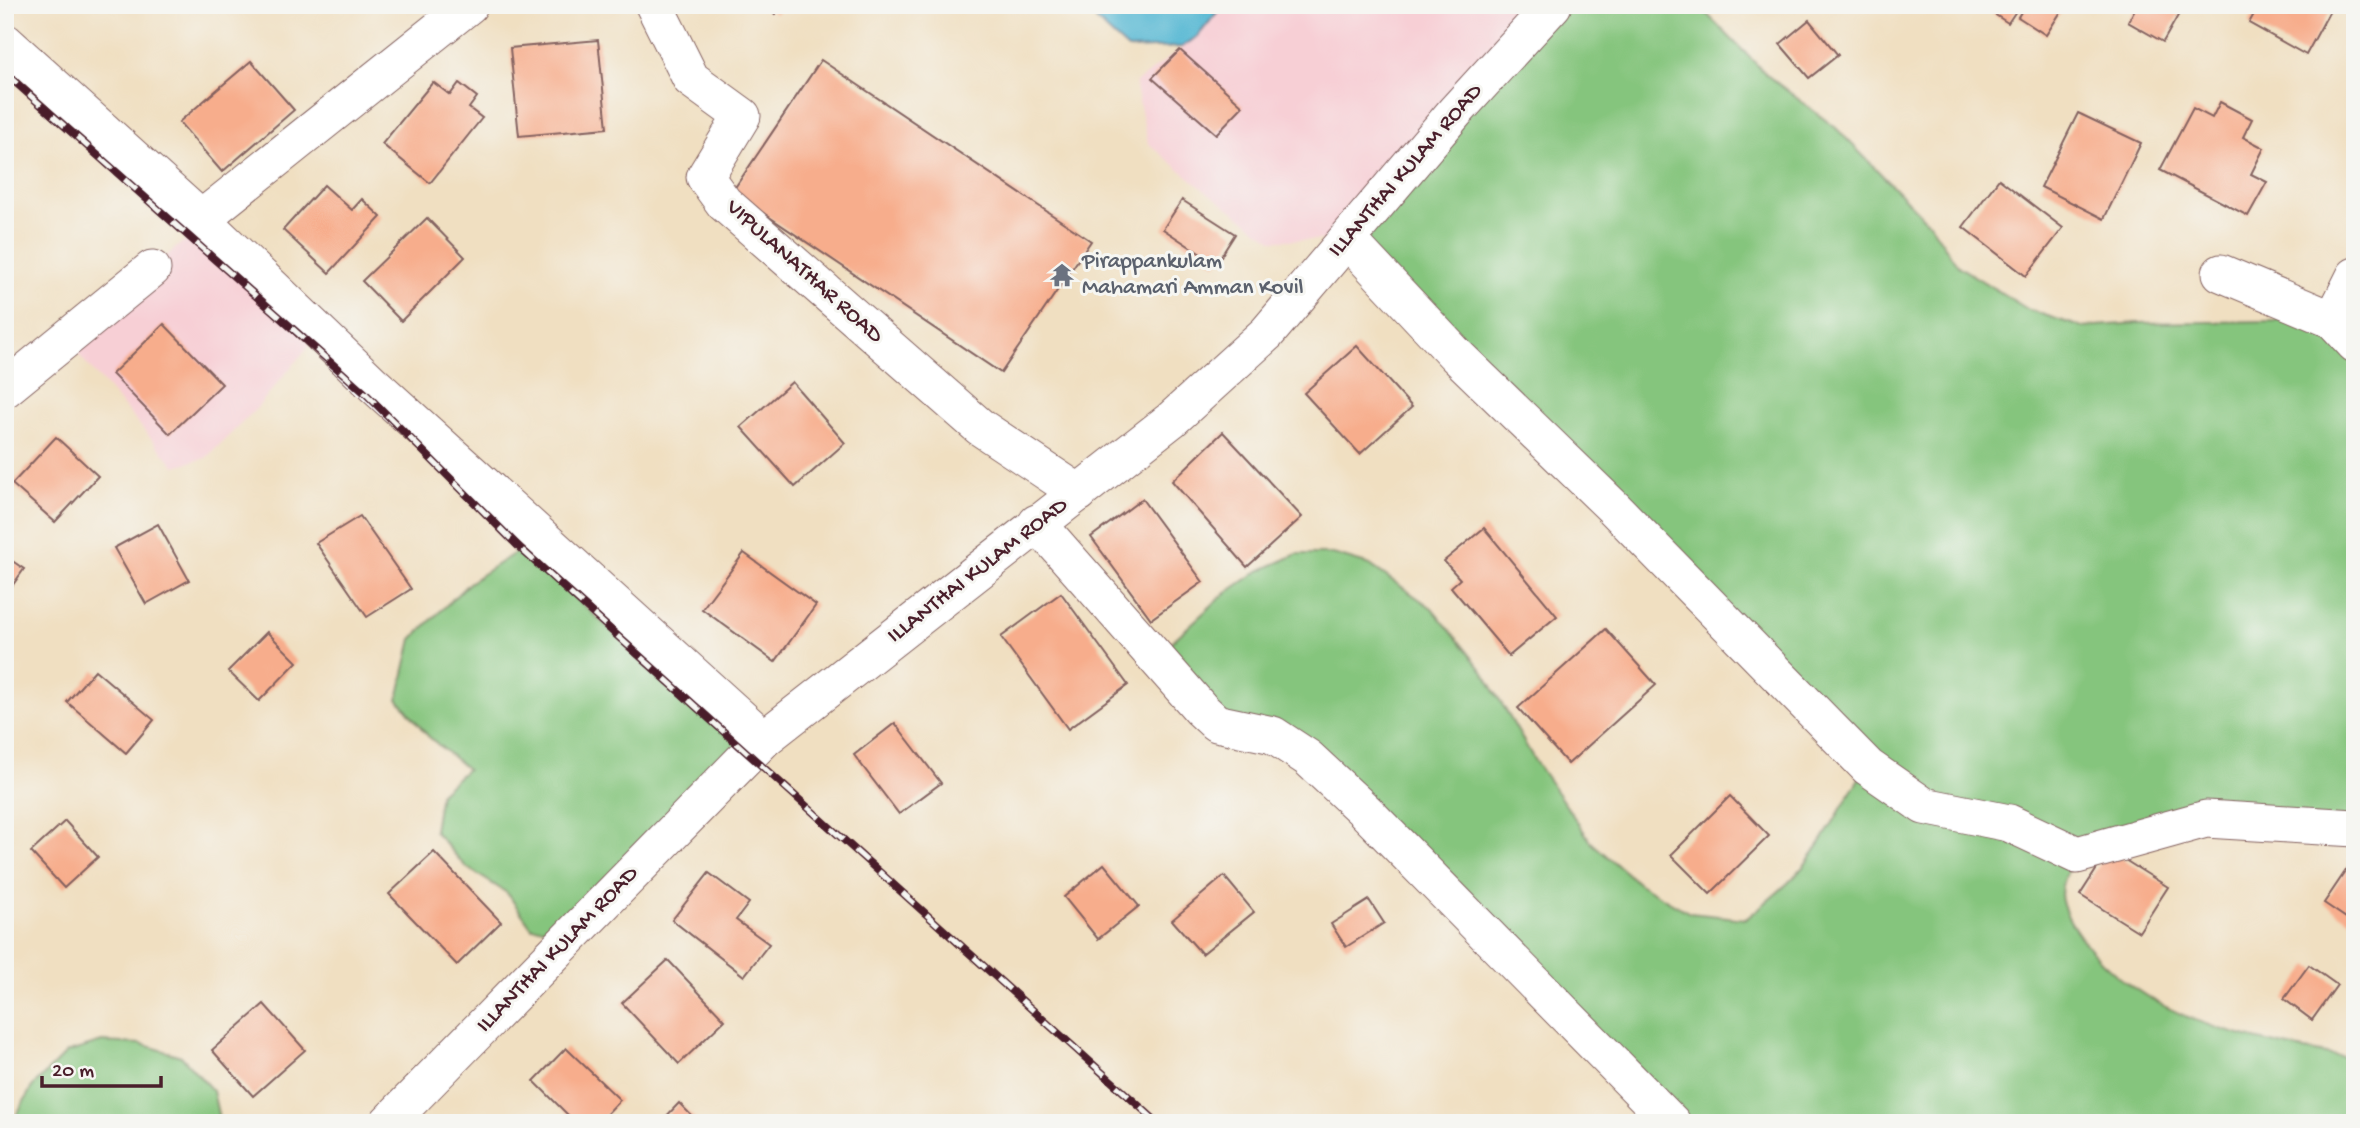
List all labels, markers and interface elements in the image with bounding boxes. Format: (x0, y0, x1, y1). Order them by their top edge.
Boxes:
street label: ILLANTHAI KULAM ROAD (1323, 78, 1489, 263)
street label: VIPULANATHAR ROAD (719, 194, 889, 350)
place label: Pirappankulam Mahamari Amman Kovil (1081, 249, 1304, 302)
temple icon: Pirappankulam Mahamari Amman Kovil (1048, 261, 1076, 289)
street label: ILLANTHAI KULAM ROAD (883, 492, 1074, 650)
street label: ILLANTHAI KULAM ROAD (471, 860, 645, 1039)
scale bar (42, 1044, 161, 1088)
text: 20 m (52, 1060, 94, 1085)

